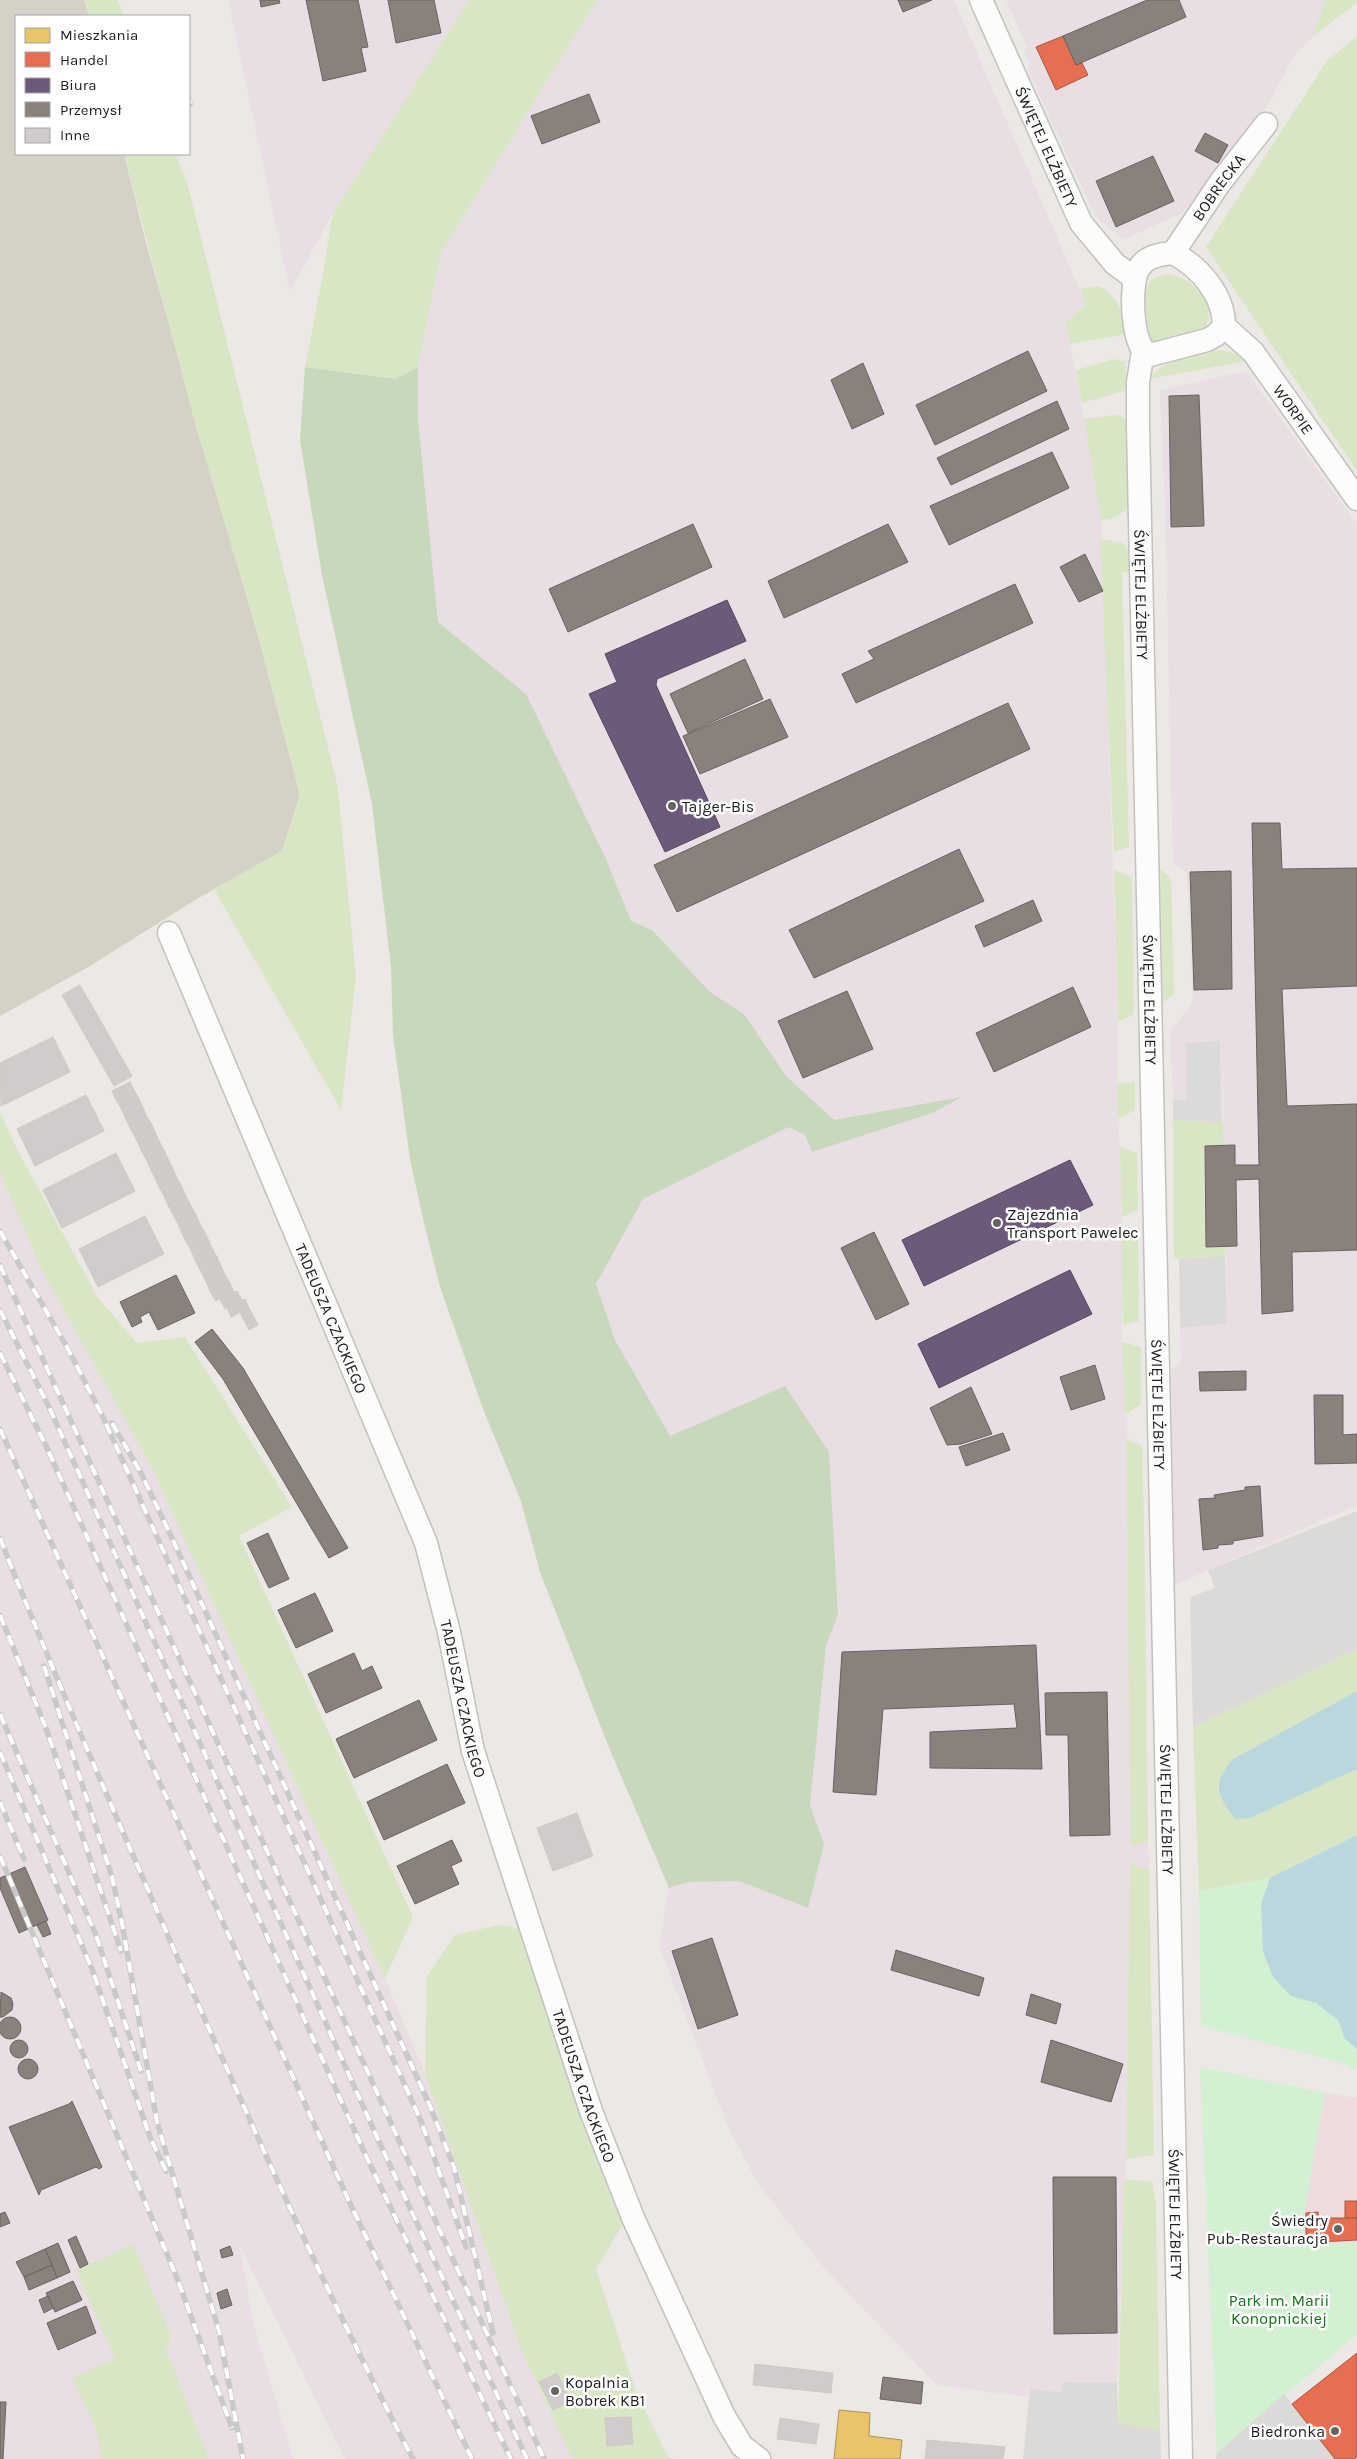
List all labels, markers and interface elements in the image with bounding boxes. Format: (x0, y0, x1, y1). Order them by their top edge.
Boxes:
legend (15, 15, 190, 155)
text: Mieszkania (60, 26, 138, 44)
text: Handel (60, 51, 108, 69)
text: Biura (60, 76, 97, 94)
street label: ŚWIĘTEJ ELŻBIETY (1011, 83, 1082, 211)
text: Przemysł (60, 101, 122, 119)
text: Inne (60, 126, 90, 144)
street label: BOBRECKA (1188, 150, 1249, 224)
street label: WORPIE (1269, 381, 1317, 438)
street label: ŚWIĘTEJ ELŻBIETY (1130, 529, 1152, 660)
place label: Tajger-Bis (682, 797, 754, 816)
marker: Tajger-Bis (666, 800, 678, 812)
street label: ŚWIĘTEJ ELŻBIETY (1139, 934, 1161, 1065)
place label: Zajezdnia Transport Pawelec (1007, 1205, 1139, 1242)
marker: Zajezdnia Transport Pawelec (991, 1217, 1003, 1229)
street label: TADEUSZA CZACKIEGO (291, 1241, 371, 1396)
street label: ŚWIĘTEJ ELŻBIETY (1147, 1339, 1169, 1470)
street label: TADEUSZA CZACKIEGO (436, 1618, 490, 1780)
street label: ŚWIĘTEJ ELŻBIETY (1156, 1744, 1178, 1875)
street label: TADEUSZA CZACKIEGO (548, 2007, 619, 2165)
street label: ŚWIĘTEJ ELŻBIETY (1164, 2149, 1186, 2280)
place label: Świedry Pub-Restauracja (1207, 2211, 1329, 2248)
marker: Świedry Pub-Restauracja (1332, 2223, 1344, 2235)
park label: Park im. Marii Konopnickiej (1229, 2291, 1329, 2328)
place label: Kopalnia Bobrek KB1 (565, 2373, 645, 2410)
marker: Kopalnia Bobrek KB1 (549, 2385, 561, 2397)
place label: Biedronka (1251, 2422, 1325, 2441)
marker: Biedronka (1329, 2425, 1341, 2437)

